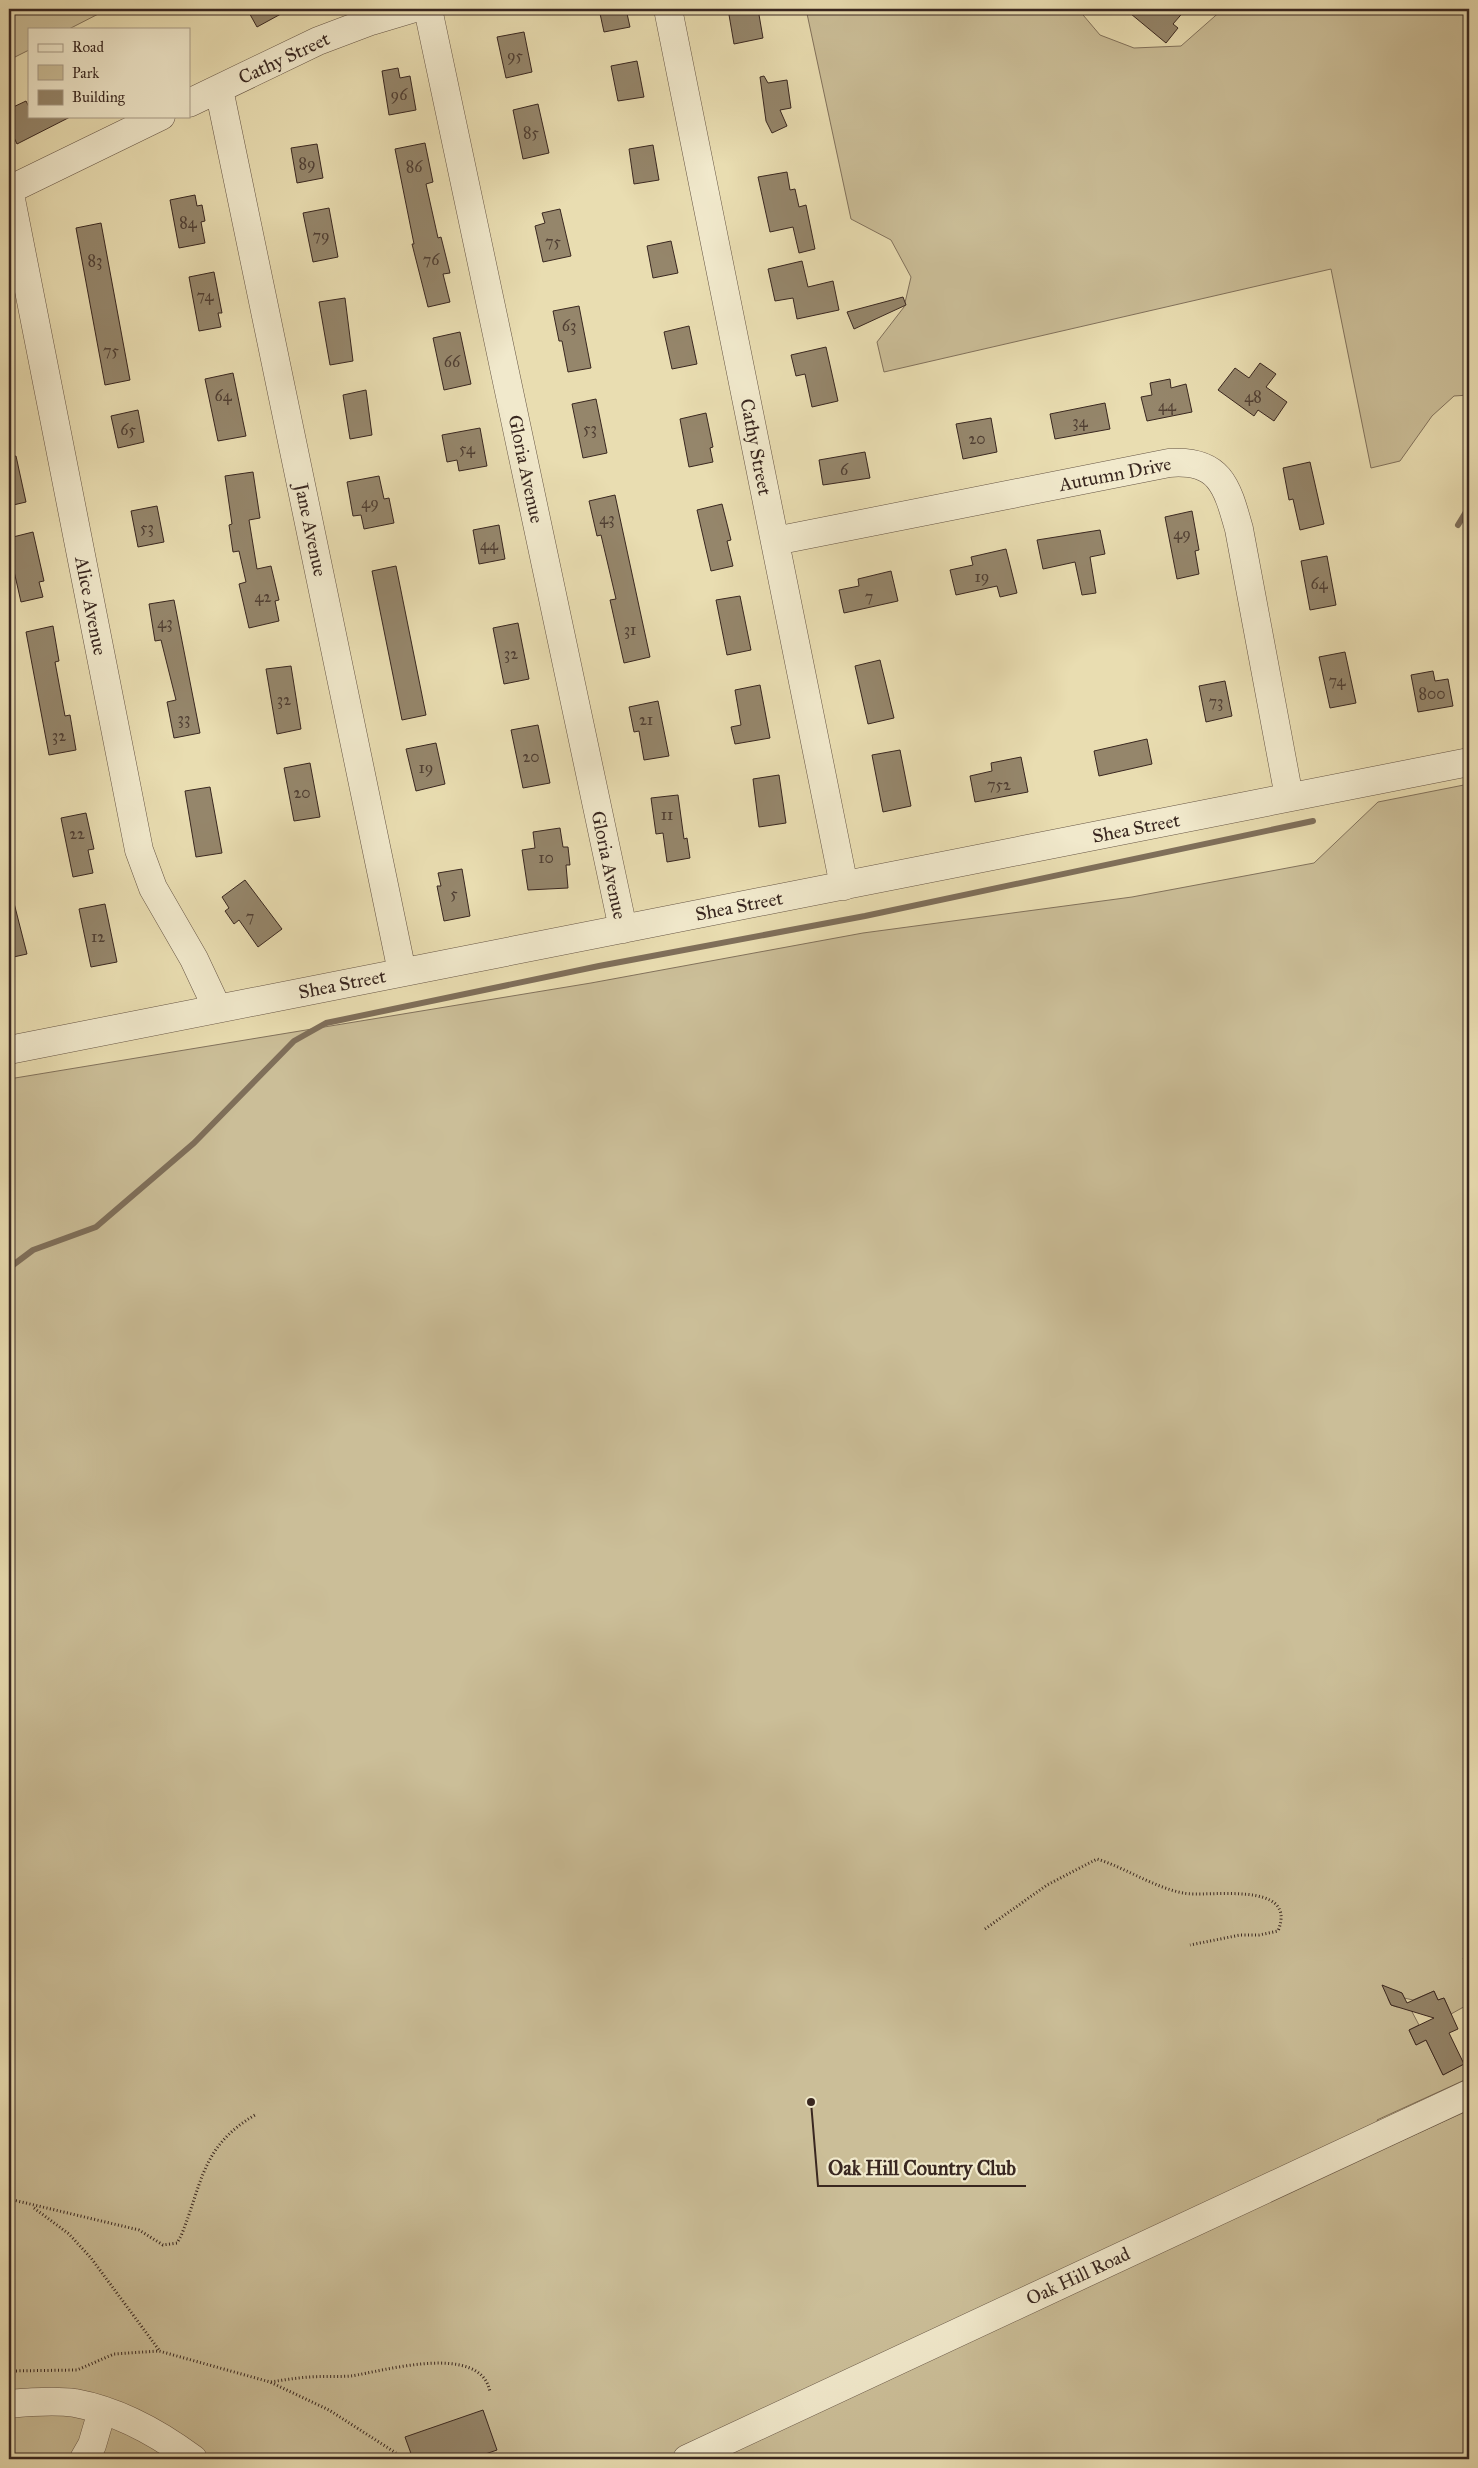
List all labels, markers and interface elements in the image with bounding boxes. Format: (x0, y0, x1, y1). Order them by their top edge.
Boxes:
street label: Cathy Street (235, 27, 334, 89)
legend (28, 28, 190, 118)
text: Road (72, 38, 104, 56)
house number: 95 (507, 46, 524, 65)
text: Park (72, 64, 99, 82)
house number: 96 (391, 85, 408, 104)
text: Building (72, 88, 126, 106)
house number: 85 (523, 123, 540, 142)
house number: 89 (298, 154, 316, 173)
house number: 86 (406, 157, 423, 176)
house number: 84 (179, 213, 198, 232)
house number: 79 (312, 226, 330, 245)
house number: 75 (545, 232, 562, 251)
house number: 76 (423, 250, 440, 269)
house number: 83 (88, 251, 102, 270)
house number: 74 (196, 286, 215, 305)
house number: 63 (562, 316, 576, 335)
house number: 75 (103, 341, 120, 360)
house number: 66 (444, 352, 461, 371)
house number: 64 (214, 386, 233, 405)
house number: 48 (1244, 387, 1262, 406)
house number: 44 (1158, 396, 1177, 415)
street label: Cathy Street (735, 397, 777, 498)
house number: 34 (1072, 412, 1089, 431)
street label: Gloria Avenue (503, 413, 549, 525)
house number: 53 (583, 419, 597, 438)
house number: 65 (120, 420, 136, 439)
house number: 20 (968, 429, 986, 448)
house number: 54 (459, 439, 476, 458)
street label: Autumn Drive (1056, 452, 1173, 496)
house number: 6 (840, 460, 849, 479)
street label: Jane Avenue (289, 479, 332, 579)
house number: 49 (361, 493, 379, 512)
house number: 43 (599, 509, 615, 528)
house number: 53 (140, 518, 154, 537)
house number: 49 (1173, 524, 1191, 543)
house number: 44 (480, 535, 499, 554)
street label: Alice Avenue (70, 554, 112, 657)
house number: 19 (975, 567, 989, 586)
house number: 64 (1310, 574, 1329, 593)
house number: 42 (255, 587, 272, 606)
house number: 7 (865, 587, 873, 606)
house number: 43 (157, 613, 173, 632)
house number: 31 (624, 620, 636, 639)
house number: 32 (504, 644, 518, 663)
house number: 74 (1328, 671, 1347, 690)
house number: 800 (1418, 684, 1446, 703)
house number: 32 (277, 690, 291, 709)
house number: 73 (1209, 692, 1223, 711)
house number: 33 (178, 709, 190, 728)
house number: 21 (639, 710, 653, 729)
house number: 32 (52, 726, 66, 745)
house number: 20 (522, 747, 540, 766)
house number: 19 (419, 758, 433, 777)
house number: 752 (987, 775, 1011, 794)
house number: 20 (293, 783, 311, 802)
house number: 11 (661, 805, 673, 824)
street label: Shea Street (1090, 808, 1182, 848)
street label: Gloria Avenue (586, 809, 632, 921)
house number: 22 (69, 824, 85, 843)
house number: 10 (538, 848, 554, 867)
house number: 5 (450, 884, 458, 903)
street label: Shea Street (693, 886, 785, 926)
house number: 7 (246, 907, 254, 926)
house number: 12 (91, 927, 105, 946)
street label: Shea Street (296, 964, 388, 1004)
callout: Oak Hill Country Club (818, 2151, 1026, 2186)
text: Oak Hill Country Club (828, 2156, 1016, 2181)
street label: Oak Hill Road (1022, 2242, 1134, 2310)

